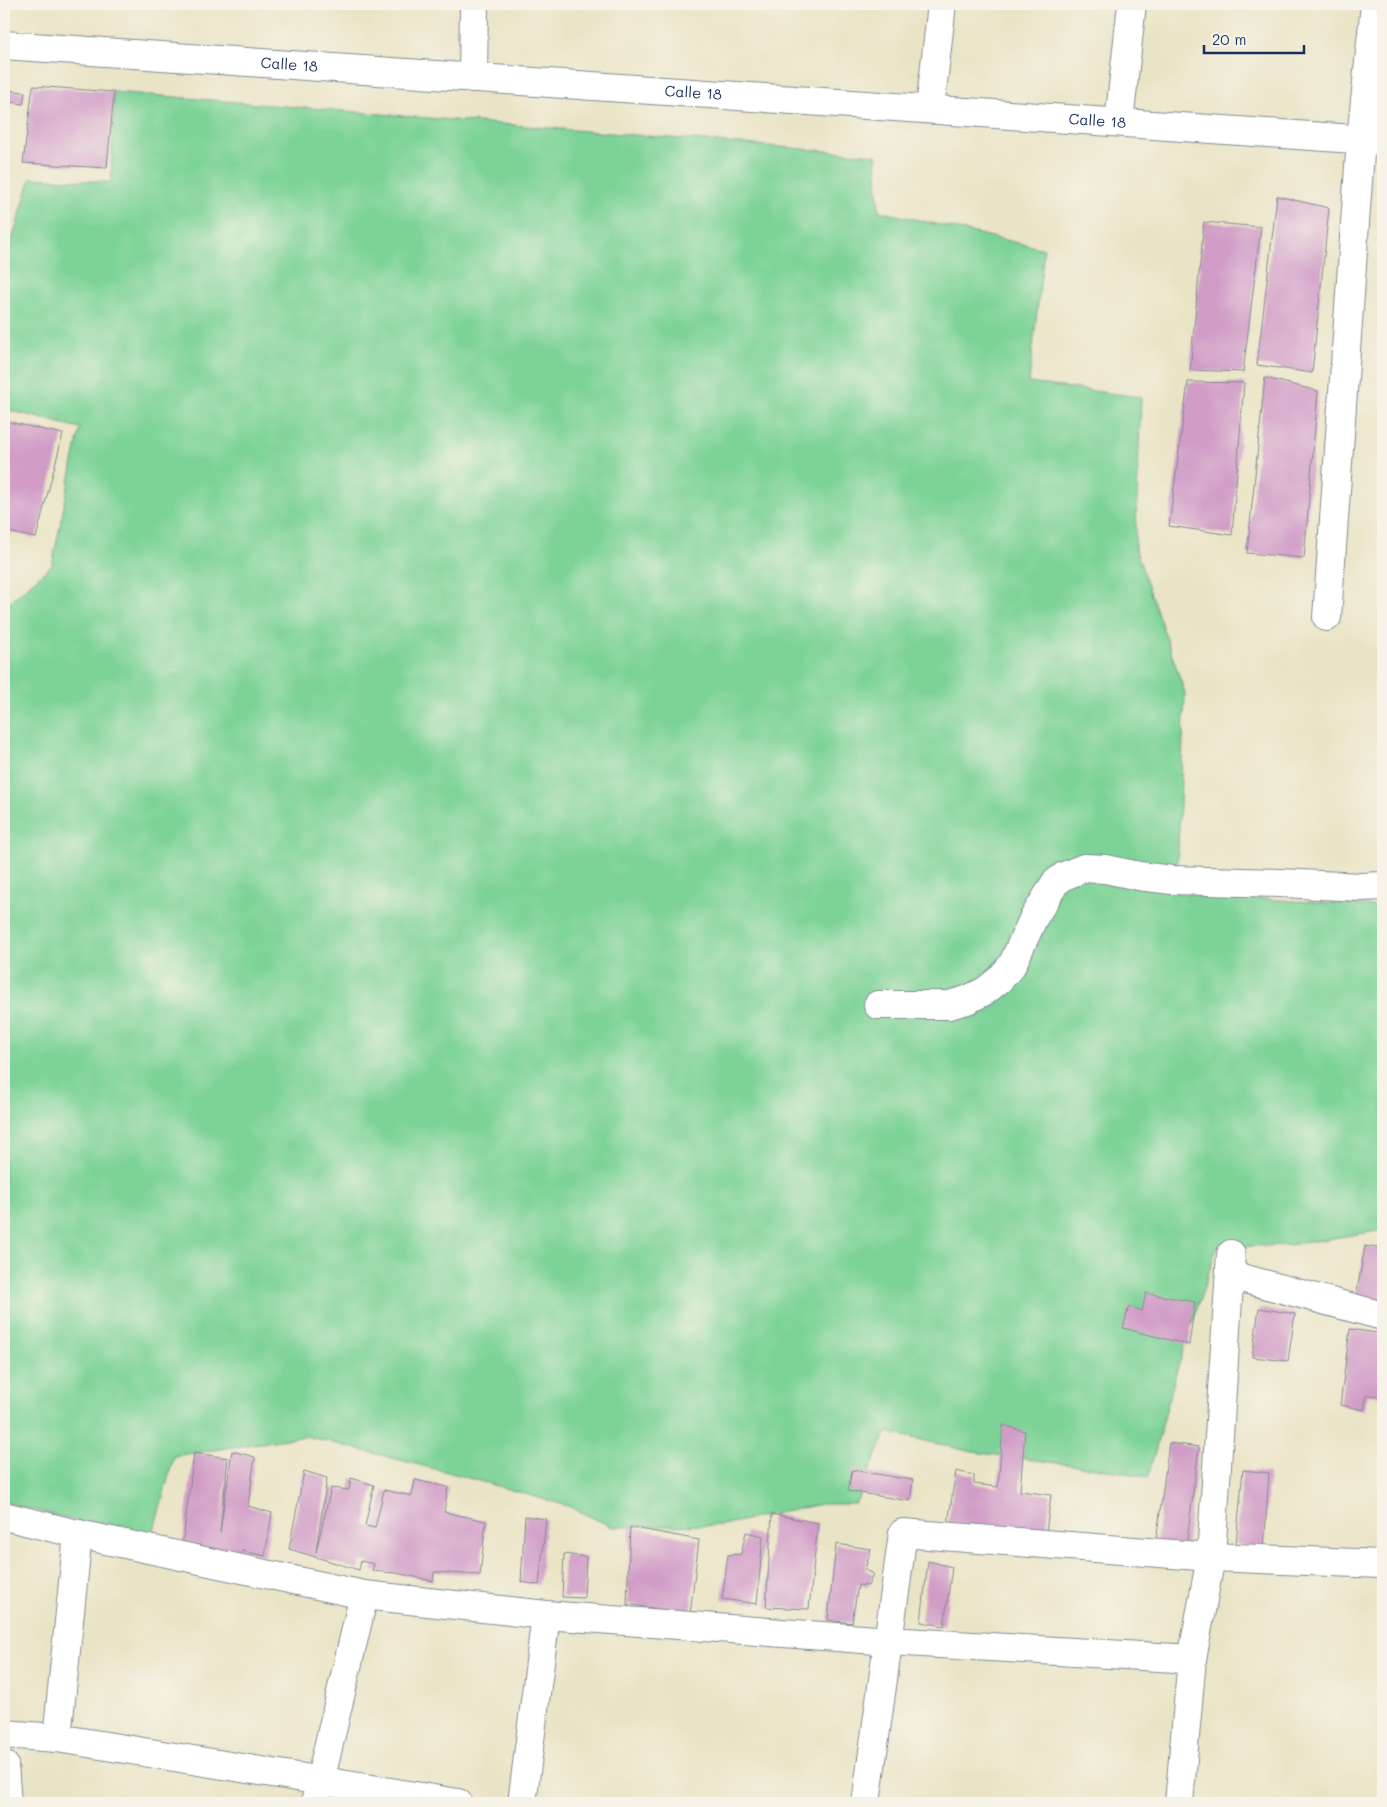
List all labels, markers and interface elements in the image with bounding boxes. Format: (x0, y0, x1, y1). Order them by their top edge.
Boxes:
scale bar (1204, 22, 1304, 54)
text: 20 m (1212, 29, 1246, 49)
street label: Calle 18 (260, 52, 319, 76)
street label: Calle 18 (664, 80, 723, 104)
street label: Calle 18 (1068, 108, 1127, 132)

